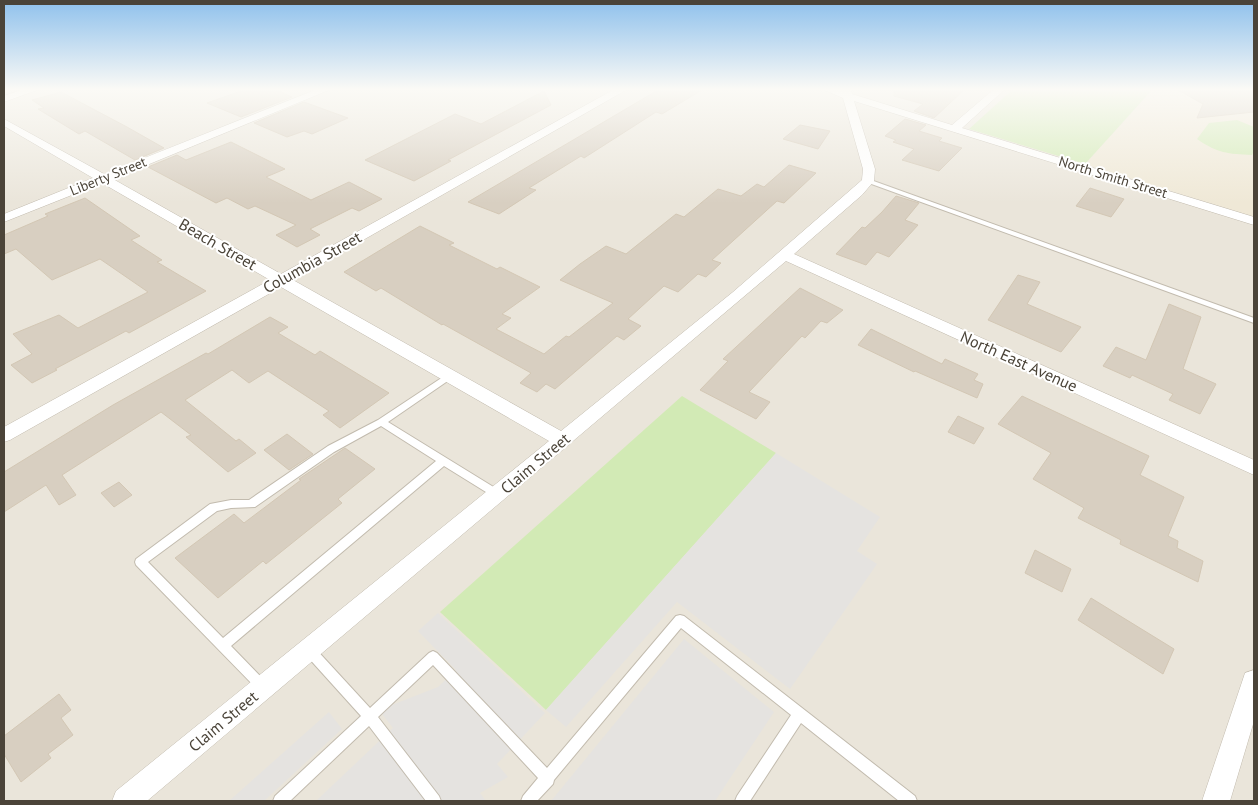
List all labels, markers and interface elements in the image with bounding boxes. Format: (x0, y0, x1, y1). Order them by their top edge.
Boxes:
street label: Liberty Street (67, 152, 149, 200)
street label: North Smith Street (1056, 152, 1170, 202)
street label: Beach Street (176, 214, 261, 275)
street label: Columbia Street (259, 226, 365, 297)
street label: North East Avenue (957, 326, 1081, 396)
street label: Claim Street (496, 428, 574, 498)
street label: Claim Street (184, 686, 262, 756)

